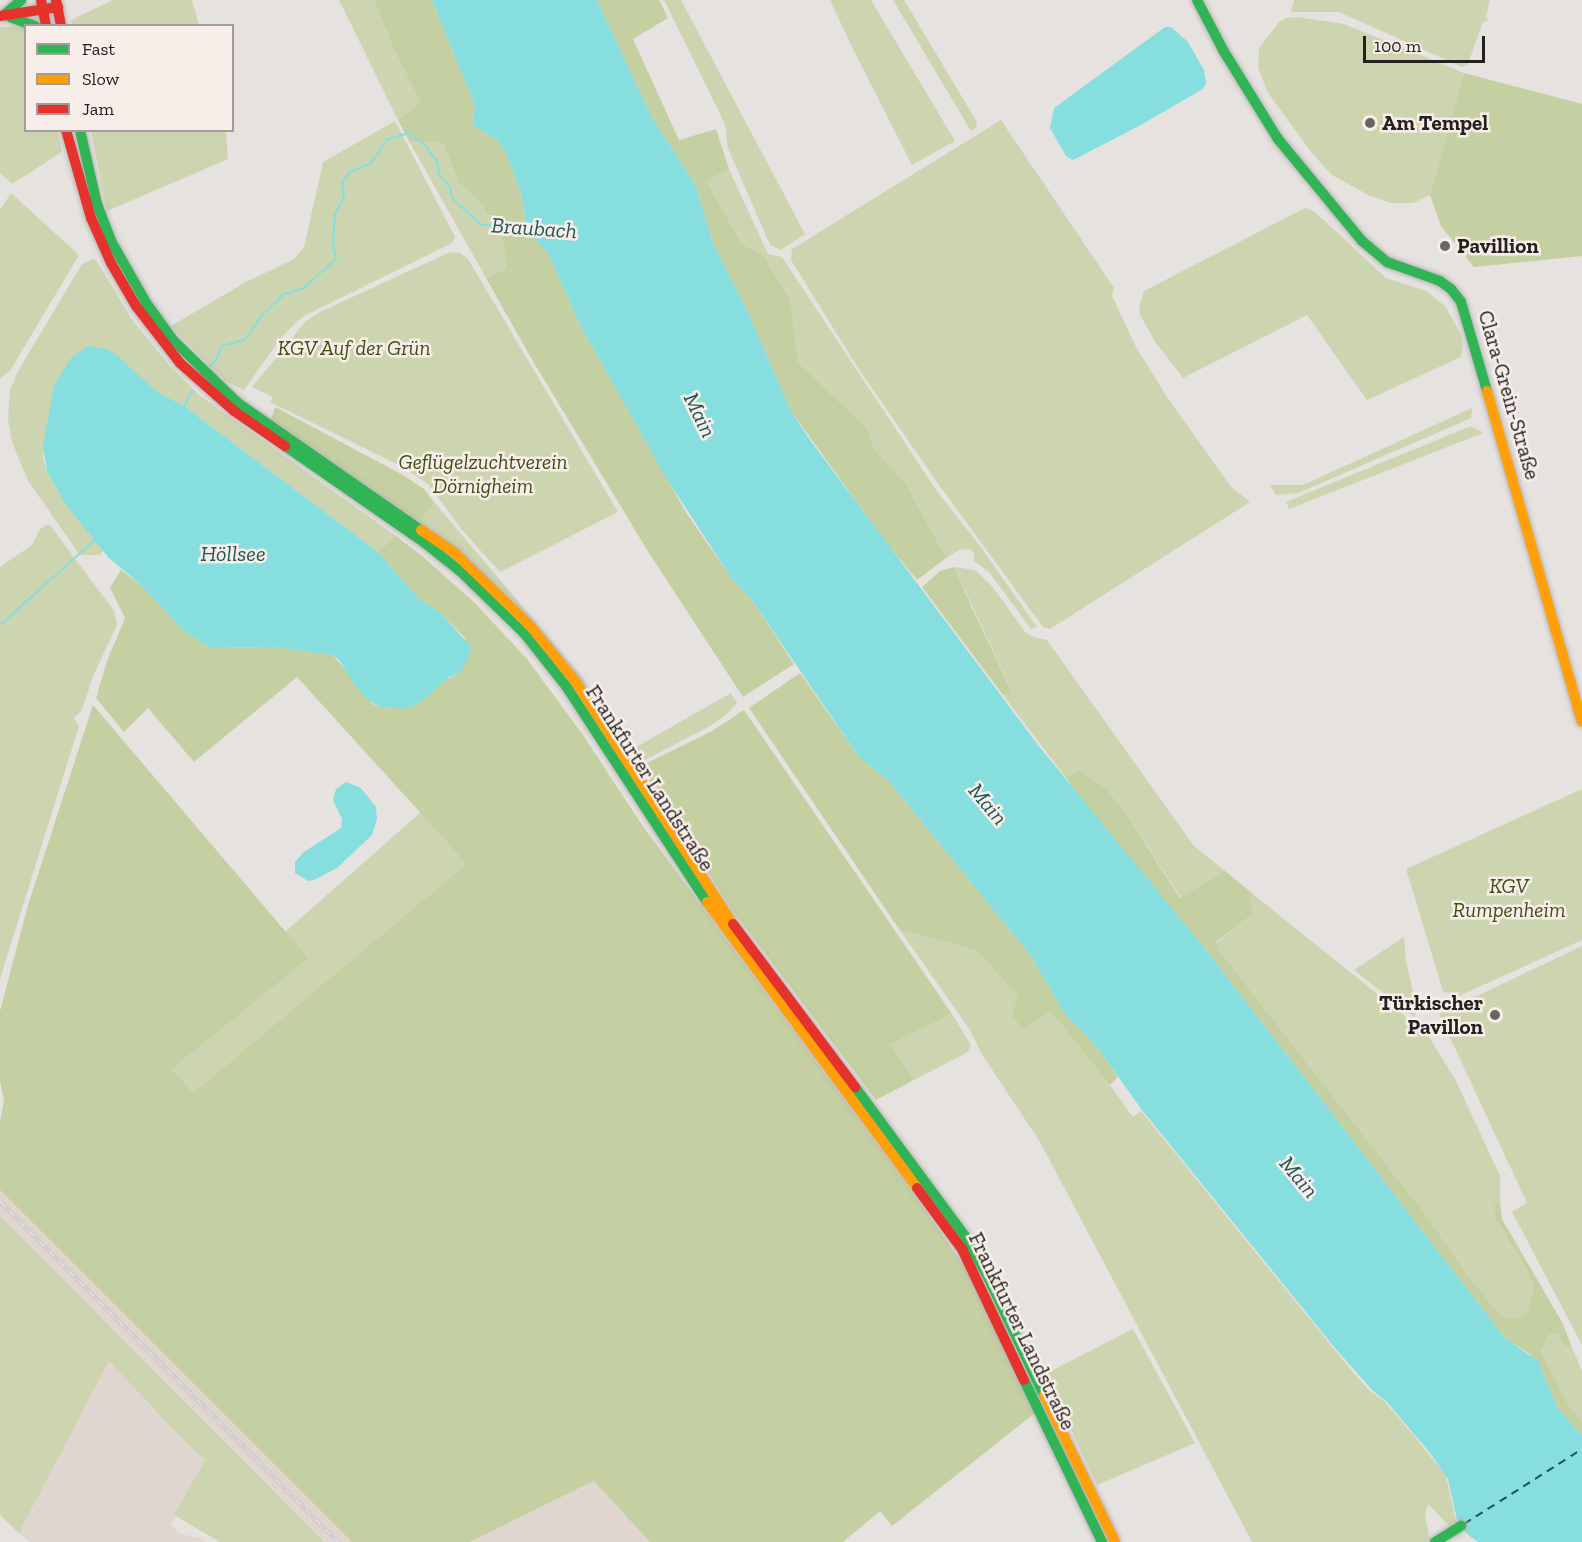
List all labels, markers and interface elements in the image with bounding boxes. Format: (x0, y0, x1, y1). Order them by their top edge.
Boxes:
legend (24, 24, 234, 132)
scale bar (1366, 24, 1488, 62)
text: 100 m (1374, 35, 1421, 57)
text: Fast (82, 38, 115, 60)
text: Slow (82, 68, 119, 90)
text: Jam (82, 98, 114, 120)
place label: Am Tempel (1382, 110, 1488, 136)
marker: Am Tempel (1363, 116, 1377, 130)
water label: Braubach (490, 212, 578, 244)
place label: Pavillion (1457, 233, 1539, 259)
marker: Pavillion (1438, 239, 1452, 253)
street label: Clara-Grein-Straße (1473, 307, 1545, 483)
park label: KGV Auf der Grün (277, 335, 431, 361)
water label: Main (678, 388, 722, 442)
park label: Geflügelzuchtverein Dörnigheim (398, 449, 568, 499)
water label: Höllsee (200, 541, 266, 567)
street label: Frankfurter Landstraße (580, 680, 720, 876)
water label: Main (963, 778, 1013, 830)
park label: KGV Rumpenheim (1453, 873, 1565, 923)
place label: Türkischer Pavillon (1379, 990, 1483, 1040)
marker: Türkischer Pavillon (1488, 1008, 1502, 1022)
water label: Main (1274, 1151, 1324, 1203)
street label: Frankfurter Landstraße (963, 1228, 1081, 1434)

